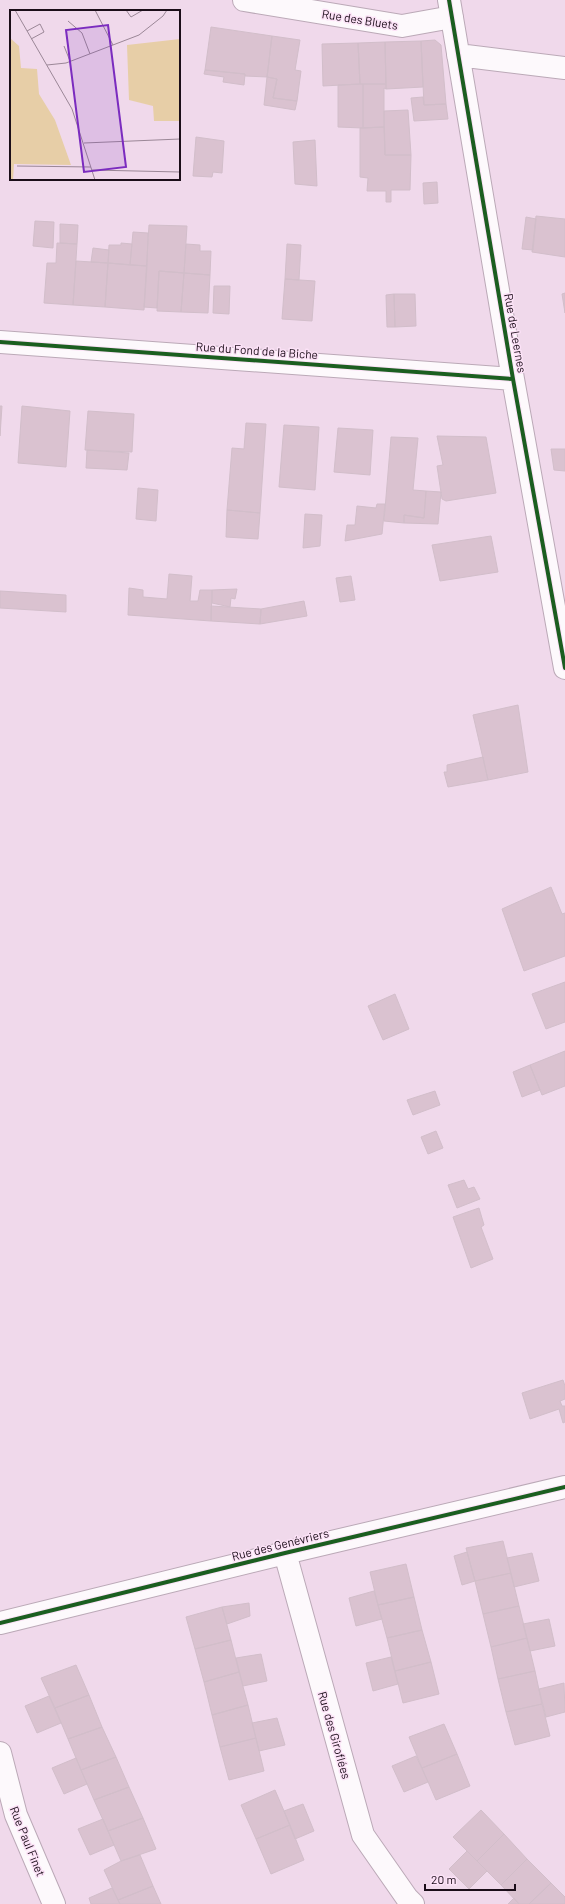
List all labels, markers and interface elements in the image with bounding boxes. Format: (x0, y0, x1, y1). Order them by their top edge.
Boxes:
street label: Rue des Bluets (321, 6, 399, 32)
inset map (10, 10, 180, 180)
street label: Rue de Leernes (502, 292, 530, 374)
street label: Rue du Fond de la Biche (195, 339, 319, 361)
street label: Rue des Genévriers (230, 1525, 330, 1563)
street label: Rue des Giroflées (316, 1690, 354, 1781)
street label: Rue Paul Finet (8, 1804, 48, 1878)
scale bar (425, 1866, 515, 1892)
text: 20 m (431, 1872, 457, 1886)

